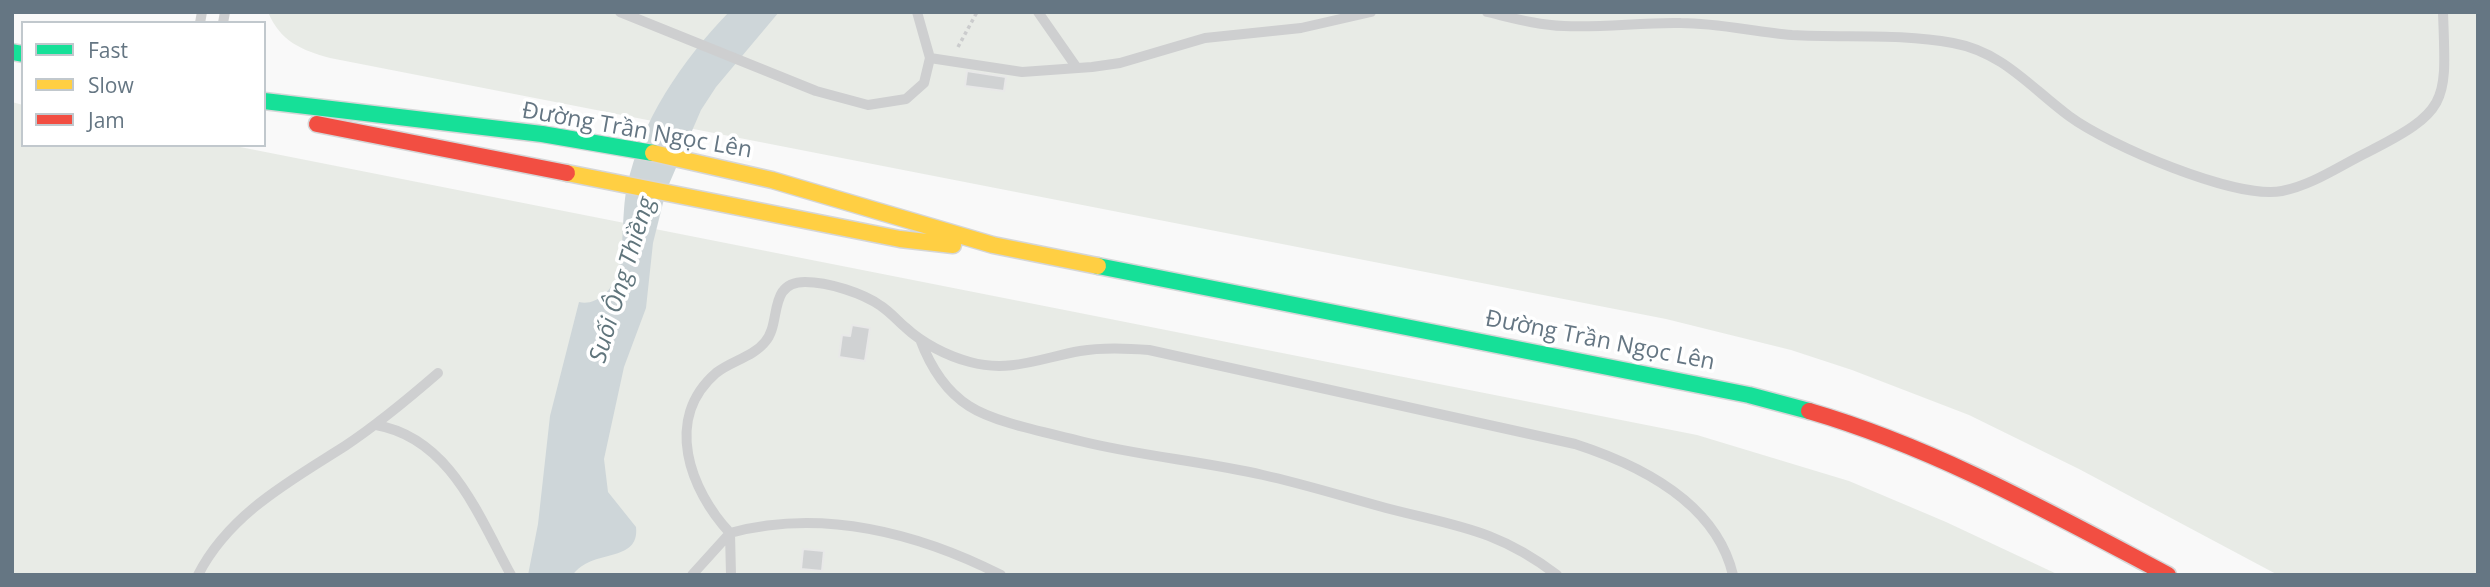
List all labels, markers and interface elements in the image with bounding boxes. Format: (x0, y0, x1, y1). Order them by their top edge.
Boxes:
legend (21, 21, 266, 147)
text: Fast (88, 36, 128, 64)
text: Slow (88, 71, 134, 99)
street label: Đường Trần Ngọc Lên (520, 97, 754, 165)
text: Jam (88, 106, 125, 134)
water label: Suối Ông Thiềng (584, 194, 662, 366)
street label: Đường Trần Ngọc Lên (1483, 305, 1717, 377)

